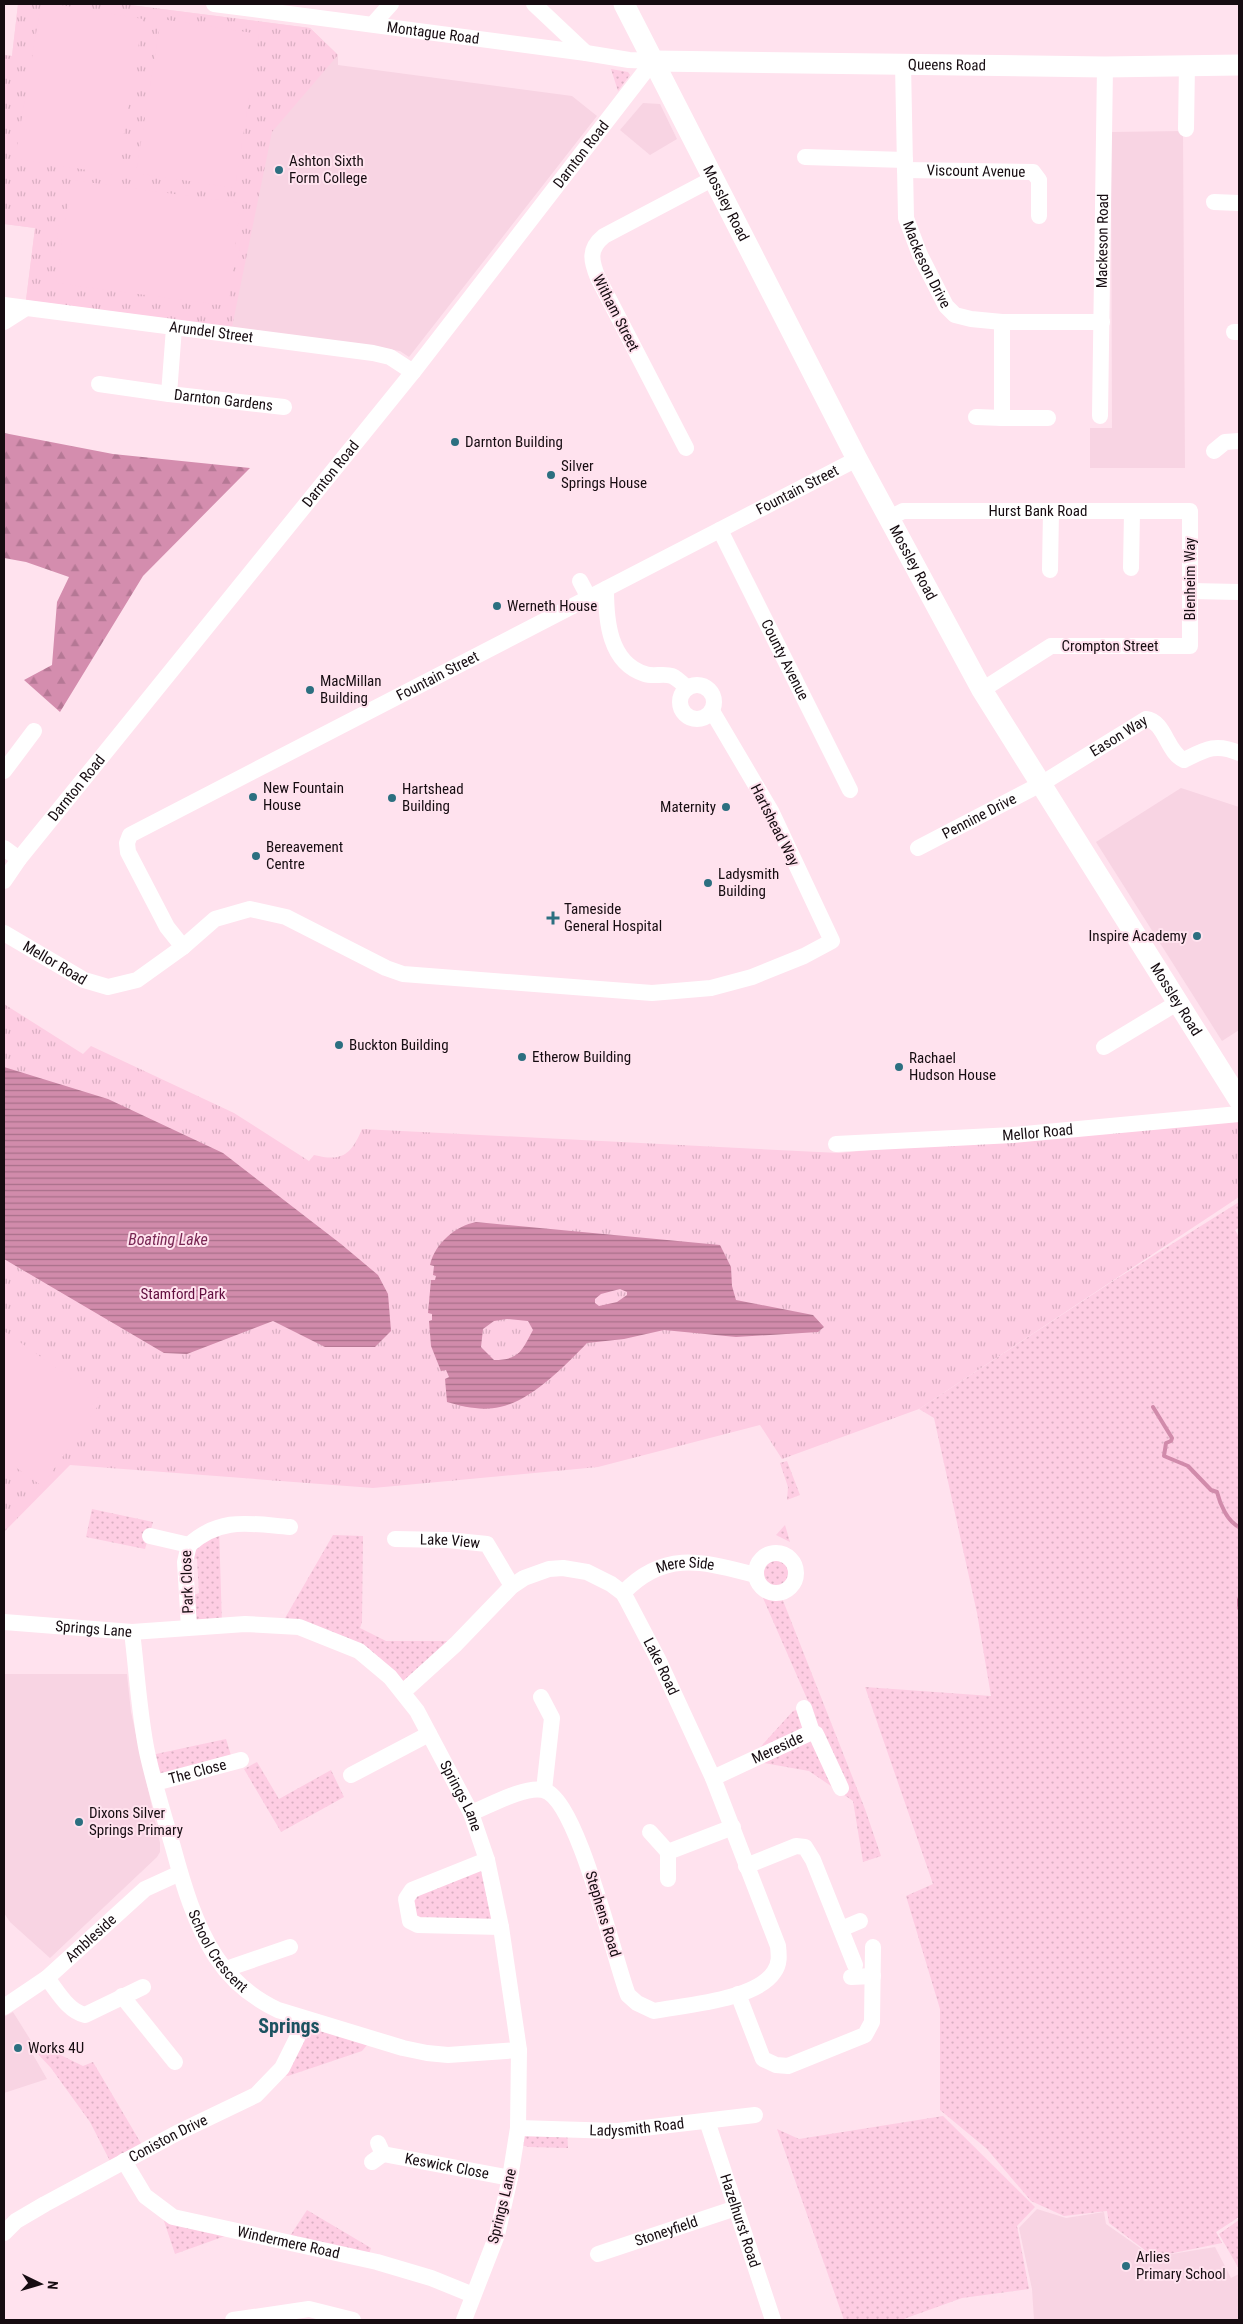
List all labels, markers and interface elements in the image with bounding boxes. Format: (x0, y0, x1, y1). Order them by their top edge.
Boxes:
street label: Montague Road (386, 18, 480, 48)
street label: Queens Road (908, 55, 986, 74)
street label: Darnton Road (549, 117, 613, 192)
place label: Ashton Sixth Form College (289, 152, 367, 187)
street label: Viscount Avenue (926, 161, 1026, 181)
street label: Mossley Road (699, 162, 753, 244)
marker: Ashton Sixth Form College (273, 164, 285, 176)
street label: Mackeson Road (1093, 194, 1112, 288)
street label: Mackeson Drive (899, 218, 955, 311)
street label: Witham Street (589, 272, 643, 354)
street label: Arundel Street (168, 318, 254, 346)
street label: Darnton Gardens (173, 386, 274, 415)
place label: Darnton Building (465, 433, 563, 451)
marker: Darnton Building (449, 436, 461, 448)
street label: Darnton Road (298, 437, 363, 511)
place label: Silver Springs House (561, 457, 647, 492)
street label: Fountain Street (753, 461, 841, 519)
marker: Silver Springs House (545, 469, 557, 481)
street label: Hurst Bank Road (989, 502, 1087, 520)
street label: Mossley Road (885, 522, 941, 603)
street label: Blenheim Way (1181, 538, 1199, 620)
place label: Werneth House (507, 597, 597, 615)
marker: Werneth House (491, 600, 503, 612)
street label: County Avenue (757, 616, 813, 703)
street label: Crompton Street (1062, 637, 1158, 655)
street label: Fountain Street (393, 647, 482, 705)
place label: MacMillan Building (320, 672, 382, 707)
marker: MacMillan Building (304, 684, 316, 696)
street label: Eason Way (1087, 711, 1151, 760)
street label: Darnton Road (44, 751, 109, 825)
place label: New Fountain House (263, 779, 344, 814)
place label: Hartshead Building (402, 780, 464, 815)
street label: Hartshead Way (747, 781, 803, 869)
street label: Pennine Drive (939, 789, 1019, 843)
marker: New Fountain House (247, 791, 259, 803)
marker: Hartshead Building (386, 792, 398, 804)
place label: Maternity (660, 798, 716, 816)
marker: Maternity (720, 801, 732, 813)
place label: Bereavement Centre (266, 838, 343, 873)
marker: Bereavement Centre (250, 850, 262, 862)
place label: Ladysmith Building (718, 865, 779, 900)
marker: Ladysmith Building (702, 877, 714, 889)
place label: Tameside General Hospital (564, 900, 662, 935)
marker: Tameside General Hospital (546, 911, 560, 925)
place label: Inspire Academy (1089, 927, 1187, 945)
marker: Inspire Academy (1191, 930, 1203, 942)
street label: Mellor Road (20, 937, 90, 989)
street label: Mossley Road (1146, 960, 1206, 1039)
place label: Buckton Building (349, 1036, 449, 1054)
marker: Buckton Building (333, 1039, 345, 1051)
place label: Etherow Building (532, 1048, 631, 1066)
place label: Rachael Hudson House (909, 1049, 996, 1084)
marker: Etherow Building (516, 1051, 528, 1063)
marker: Rachael Hudson House (893, 1061, 905, 1073)
street label: Mellor Road (1002, 1120, 1074, 1145)
water label: Boating Lake (128, 1230, 208, 1249)
park label: Stamford Park (140, 1285, 226, 1303)
street label: Lake View (420, 1530, 481, 1552)
street label: Park Close (177, 1550, 197, 1614)
street label: Mere Side (653, 1554, 716, 1577)
street label: Springs Lane (55, 1617, 133, 1641)
street label: Lake Road (639, 1635, 682, 1698)
street label: Mereside (749, 1728, 806, 1768)
street label: The Close (167, 1755, 228, 1788)
street label: Springs Lane (436, 1757, 486, 1834)
place label: Dixons Silver Springs Primary (89, 1804, 183, 1839)
marker: Dixons Silver Springs Primary (73, 1816, 85, 1828)
street label: Stephens Road (581, 1869, 625, 1959)
street label: School Crescent (184, 1907, 251, 1996)
street label: Ambleside (62, 1911, 120, 1966)
district label: Springs (258, 2014, 320, 2038)
place label: Works 4U (28, 2039, 84, 2057)
marker: Works 4U (12, 2042, 24, 2054)
street label: Coniston Drive (126, 2111, 210, 2166)
street label: Ladysmith Road (589, 2114, 685, 2140)
street label: Keswick Close (403, 2149, 491, 2183)
street label: Springs Lane (484, 2167, 520, 2245)
street label: Hazelhurst Road (716, 2172, 764, 2270)
street label: Stoneyfield (632, 2212, 700, 2250)
street label: Windermere Road (235, 2222, 341, 2263)
place label: Arlies Primary School (1136, 2248, 1226, 2283)
north arrow (15, 2259, 65, 2309)
marker: Arlies Primary School (1120, 2260, 1132, 2272)
text: N (45, 2280, 61, 2290)

